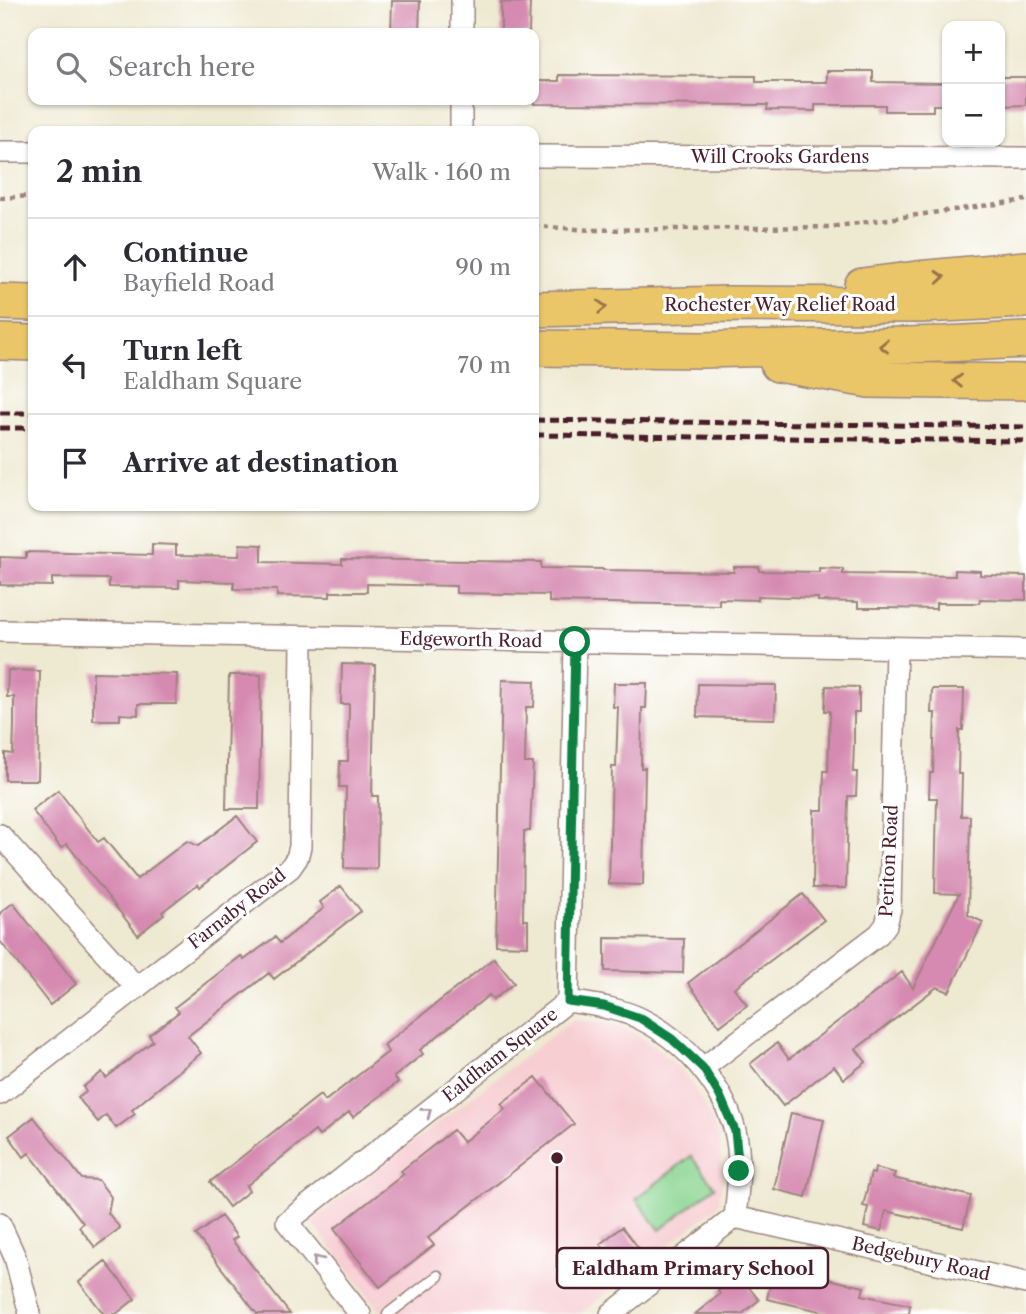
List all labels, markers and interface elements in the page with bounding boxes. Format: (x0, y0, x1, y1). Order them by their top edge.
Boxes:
map controls (942, 21, 1005, 147)
button: + (942, 21, 1005, 84)
search box (28, 28, 539, 105)
icon: search (52, 48, 90, 86)
text: Search here (108, 51, 255, 83)
button: − (942, 84, 1005, 147)
street label: Will Crooks Gardens (690, 146, 869, 168)
text: 2 min (56, 153, 142, 190)
text: Walk · 160 m (372, 158, 511, 186)
text: Continue (123, 237, 248, 269)
icon: ahead (56, 248, 94, 286)
text: 90 m (455, 253, 511, 281)
text: Bayfield Road (123, 269, 275, 297)
one-way arrow (935, 270, 946, 285)
street label: Rochester Way Relief Road (664, 294, 896, 316)
one-way arrow (597, 300, 608, 315)
text: Turn left (123, 335, 242, 367)
one-way arrow (879, 338, 890, 353)
icon: left (56, 346, 94, 384)
text: 70 m (458, 351, 511, 379)
text: Ealdham Square (123, 367, 302, 395)
one-way arrow (952, 373, 963, 389)
icon: arrive (56, 444, 94, 482)
text: Arrive at destination (123, 447, 398, 479)
route start (559, 626, 590, 657)
street label: Edgeworth Road (400, 628, 542, 652)
street label: Periton Road (875, 804, 903, 918)
street label: Farnaby Road (184, 864, 290, 954)
street label: Ealdham Square (438, 1003, 562, 1107)
one-way arrow (419, 1107, 432, 1120)
route end (723, 1155, 754, 1186)
street label: Bedgebury Road (850, 1232, 992, 1286)
callout: Ealdham Primary School (557, 1248, 828, 1288)
one-way arrow (313, 1256, 326, 1268)
text: Ealdham Primary School (572, 1257, 815, 1280)

